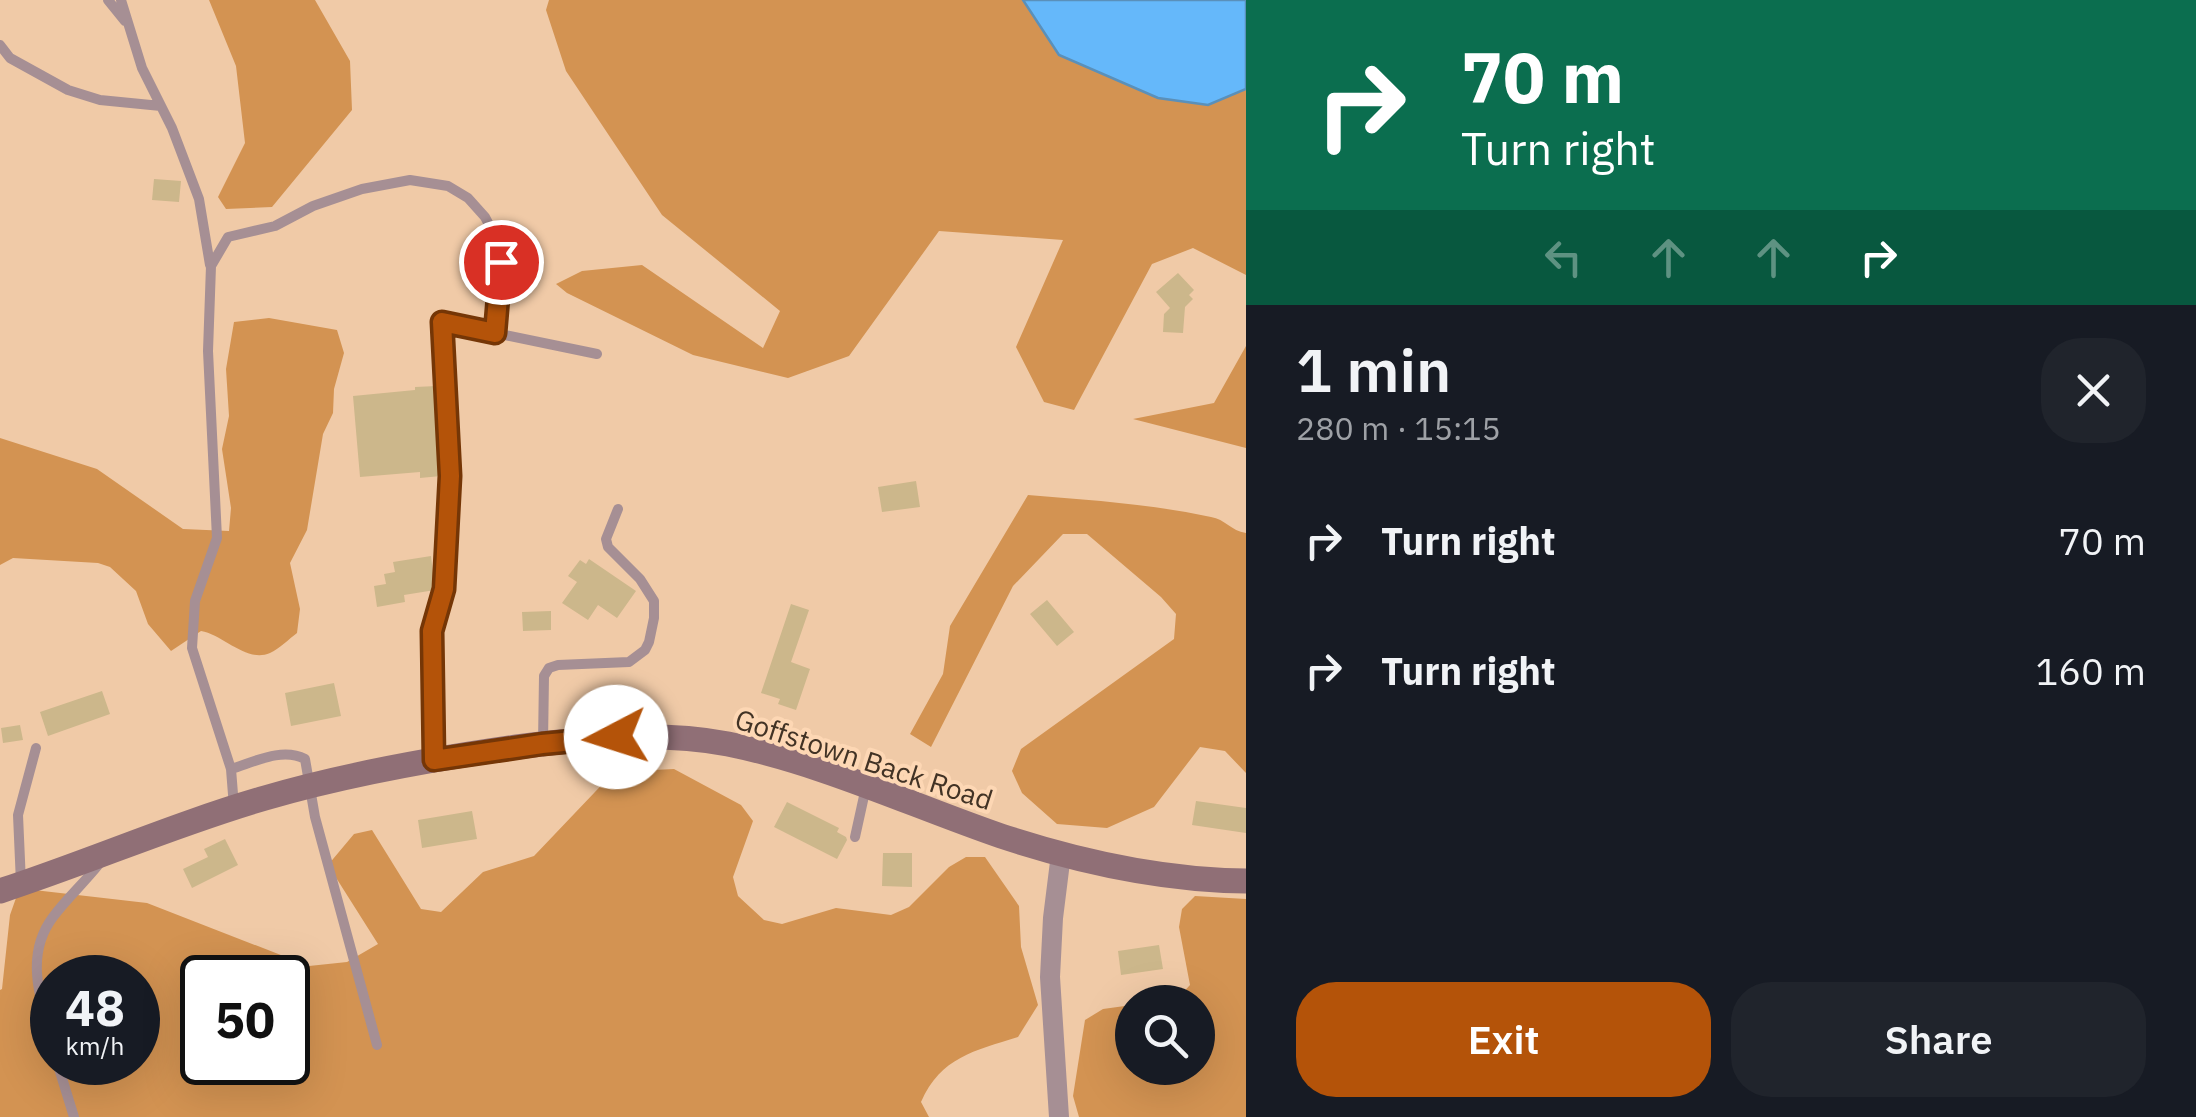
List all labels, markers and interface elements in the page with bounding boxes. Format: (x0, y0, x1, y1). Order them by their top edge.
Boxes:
text: 70 m (1461, 31, 1624, 122)
icon: right (1296, 40, 1426, 170)
text: Turn right (1461, 119, 1656, 177)
pin (459, 220, 544, 305)
icon: left (1536, 230, 1591, 285)
icon: ahead (1641, 230, 1696, 285)
icon: ahead (1746, 230, 1801, 285)
icon: right (1851, 230, 1906, 285)
icon: arrive (474, 235, 529, 290)
text: 1 min (1296, 330, 1451, 409)
button: close (2041, 338, 2146, 443)
text: 280 m · 15:15 (1296, 407, 1501, 449)
icon: right (1296, 513, 1351, 568)
text: Turn right (1381, 516, 1556, 565)
text: 70 m (2058, 516, 2146, 565)
icon: right (1296, 643, 1351, 698)
text: Turn right (1381, 646, 1556, 695)
text: 160 m (2035, 646, 2146, 695)
position arrow (564, 685, 668, 789)
street label: Goffstown Back Road (730, 700, 998, 818)
speed limit sign: 50 (180, 955, 310, 1085)
text: 48 (65, 975, 125, 1040)
button: Exit (1296, 982, 1711, 1097)
button: Share (1731, 982, 2146, 1097)
map controls (1115, 985, 1215, 1085)
button: search (1115, 985, 1215, 1085)
text: km/h (66, 1029, 124, 1062)

